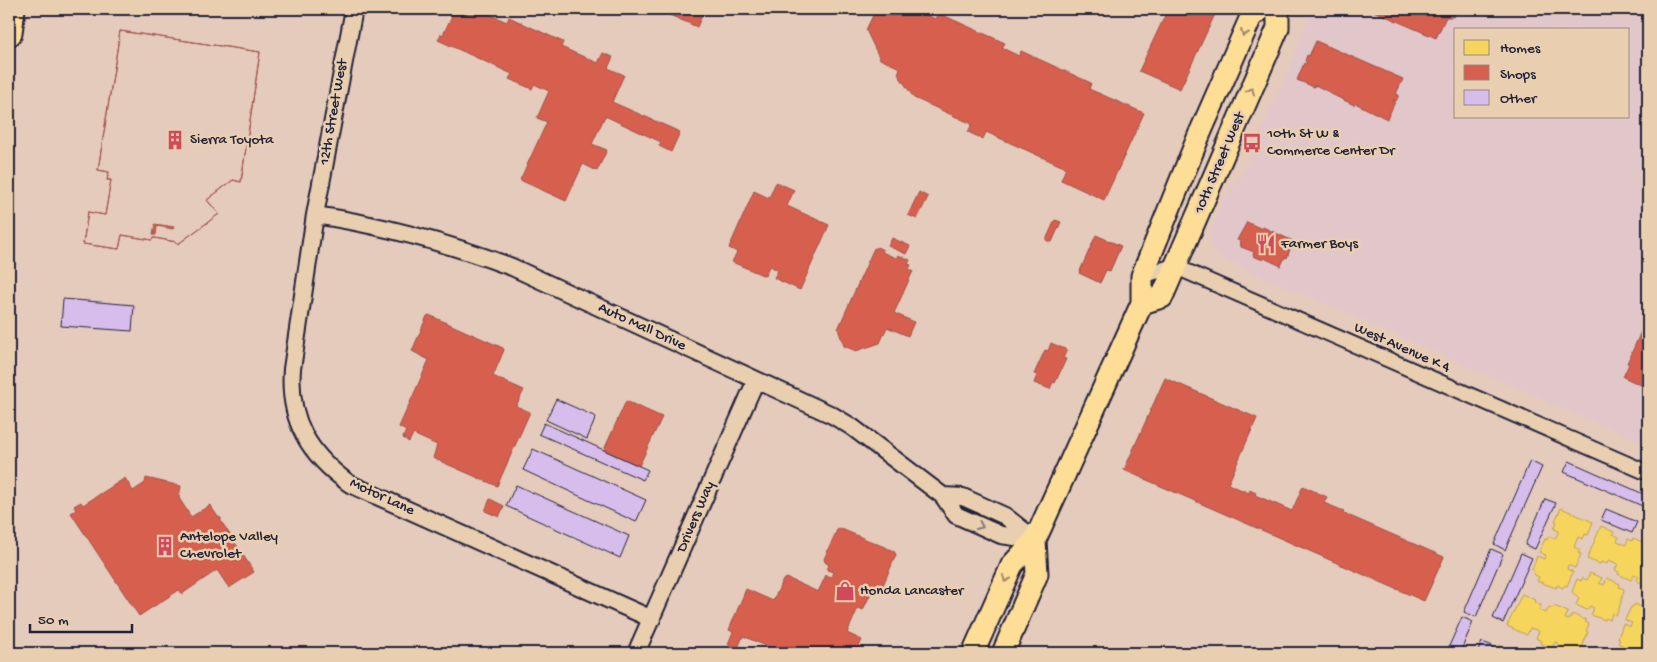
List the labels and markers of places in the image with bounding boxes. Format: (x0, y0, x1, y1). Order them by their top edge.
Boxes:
place label: 10th St W & Commerce Center Dr (1266, 125, 1396, 160)
building icon: Sierra Toyota (164, 129, 186, 151)
place label: Sierra Toyota (190, 131, 274, 149)
bus stop icon: 10th St W & Commerce Center Dr (1241, 132, 1263, 154)
restaurant icon: Farmer Boys (1255, 233, 1277, 255)
place label: Farmer Boys (1280, 235, 1358, 253)
place label: Antelope Valley Chevrolet (180, 528, 279, 563)
building icon: Antelope Valley Chevrolet (154, 535, 176, 557)
shop icon: Honda Lancaster (834, 580, 856, 602)
place label: Honda Lancaster (860, 582, 965, 600)

